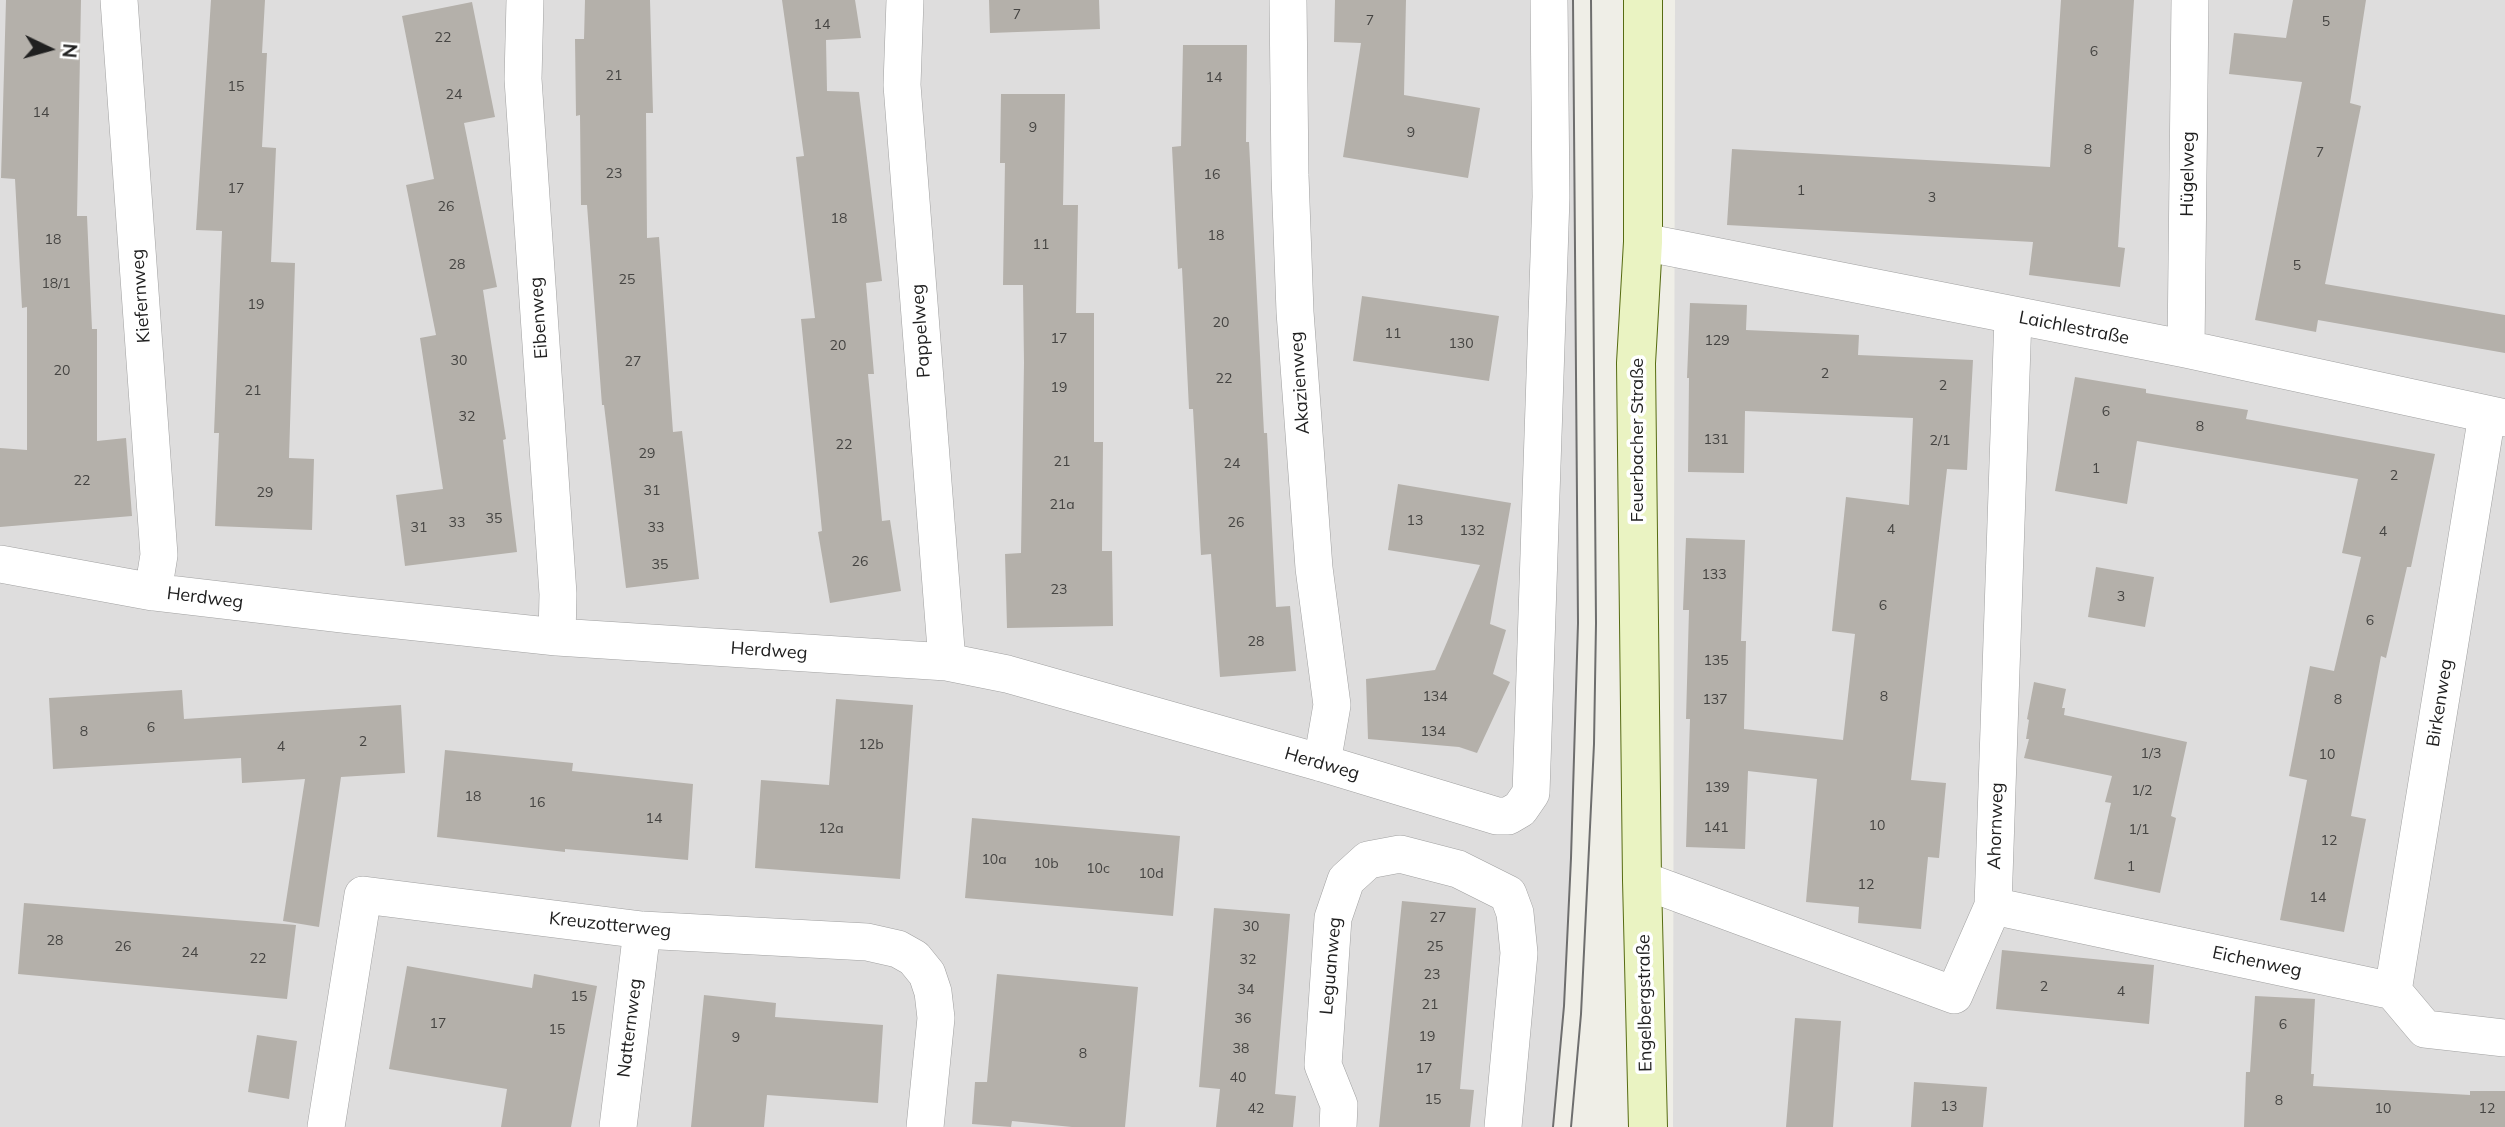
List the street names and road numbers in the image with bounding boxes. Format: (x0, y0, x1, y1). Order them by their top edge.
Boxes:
street label: Hügelweg (2176, 131, 2200, 217)
street label: Kiefernweg (127, 248, 155, 344)
street label: Eibenweg (525, 276, 553, 360)
street label: Pappelweg (907, 283, 935, 379)
street label: Laichlestraße (2017, 307, 2131, 349)
street label: Akazienweg (1286, 331, 1314, 435)
street label: Feuerbacher Straße (1627, 358, 1649, 522)
street label: Herdweg (165, 583, 245, 613)
street label: Herdweg (730, 638, 808, 664)
street label: Birkenweg (2422, 658, 2458, 748)
street label: Herdweg (1282, 743, 1362, 785)
street label: Ahornweg (1984, 782, 2008, 870)
street label: Kreuzotterweg (548, 908, 672, 942)
street label: Leguanweg (1316, 916, 1346, 1016)
street label: Engelbergstraße (1633, 934, 1657, 1072)
street label: Eichenweg (2210, 942, 2304, 982)
street label: Natternweg (613, 977, 647, 1079)

